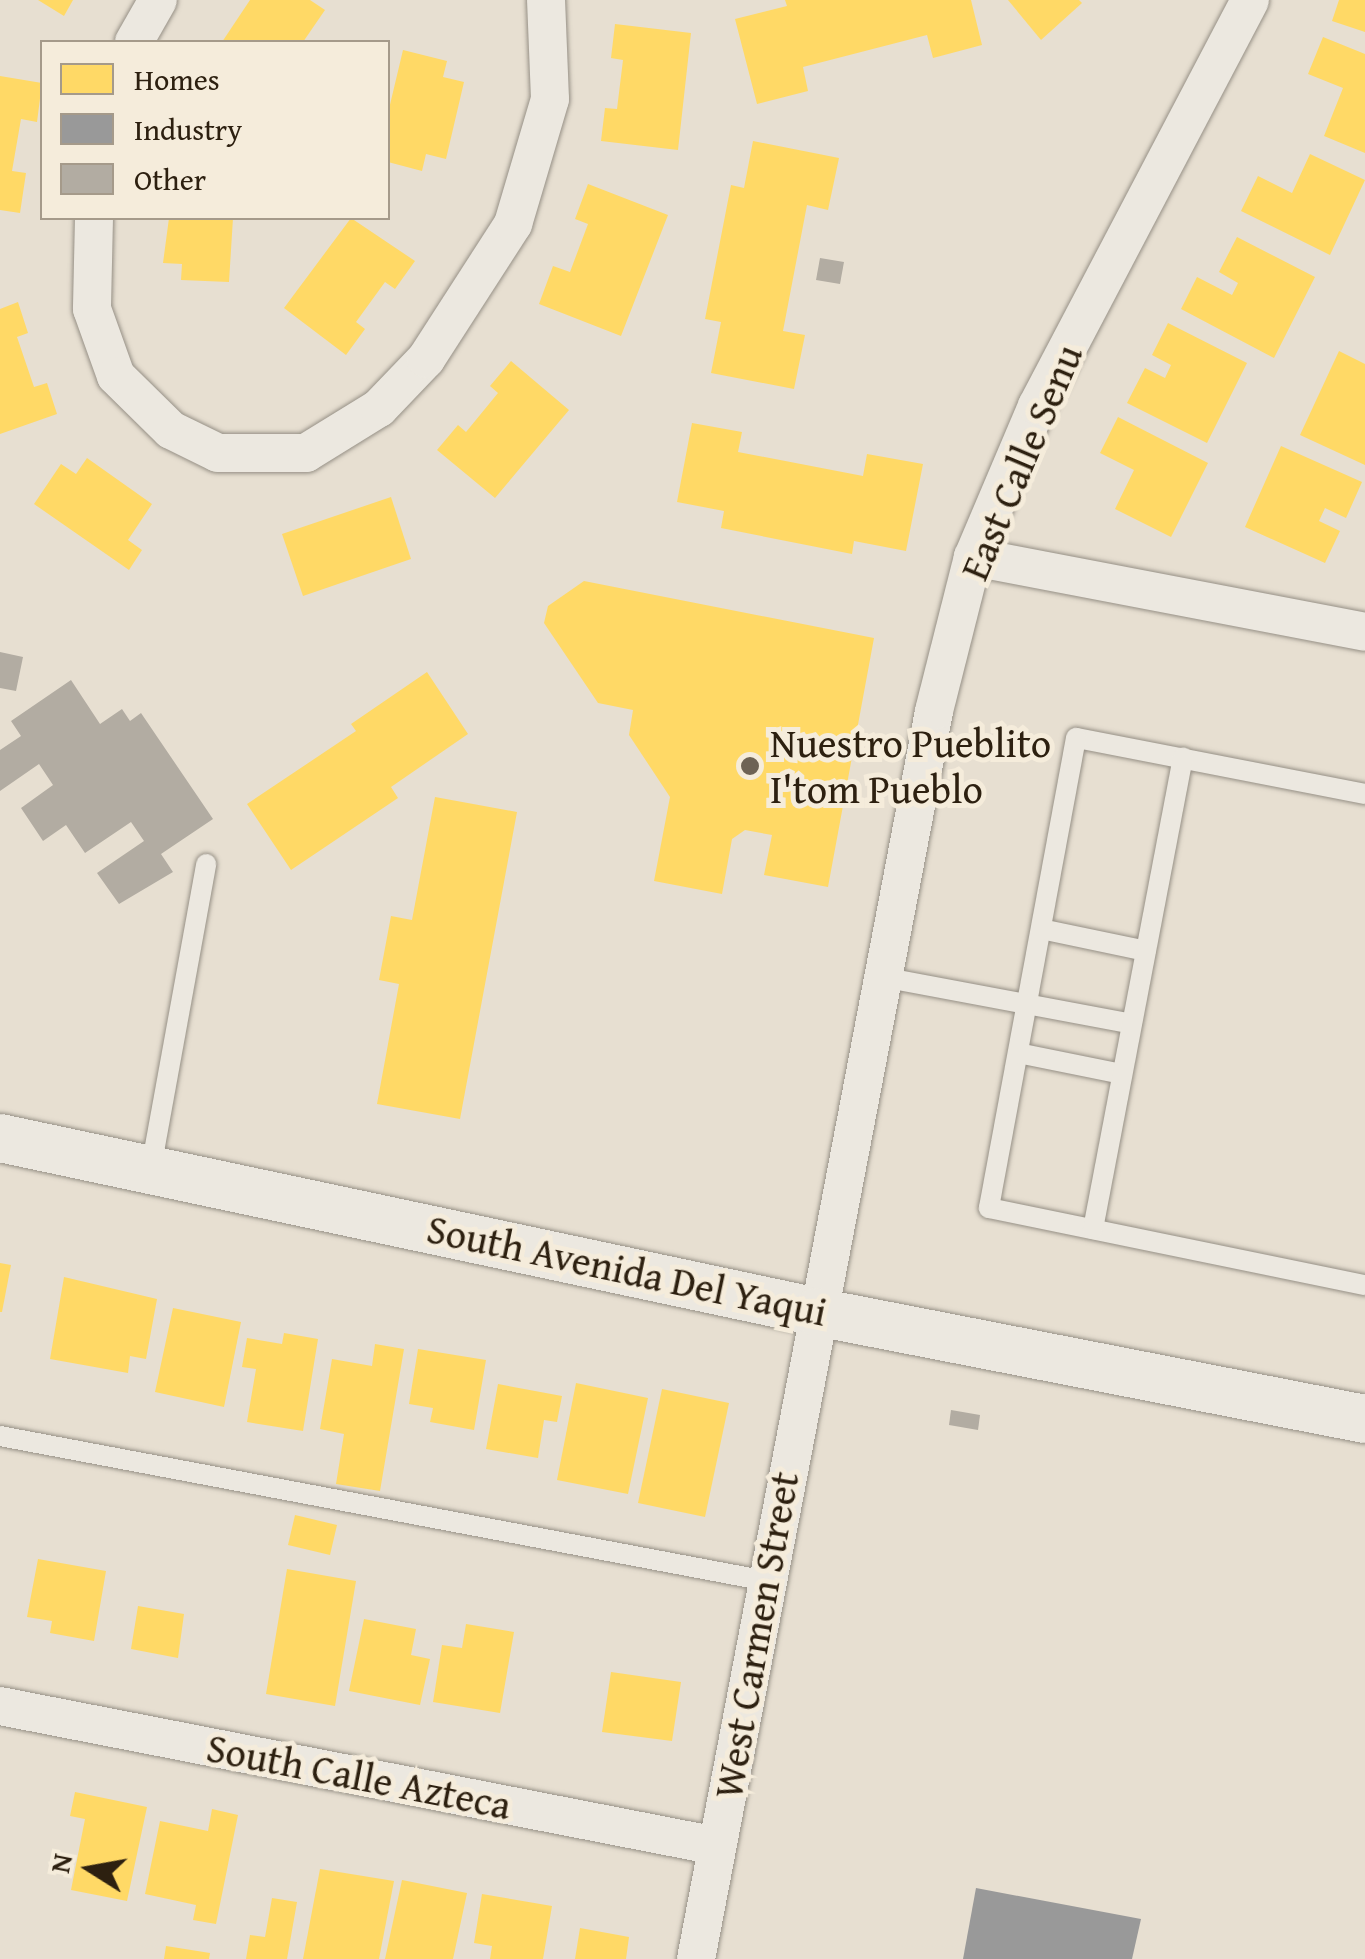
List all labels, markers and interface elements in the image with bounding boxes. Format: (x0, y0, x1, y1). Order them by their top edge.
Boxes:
legend (40, 40, 390, 220)
text: Homes (134, 57, 220, 101)
text: Industry (134, 107, 242, 151)
text: Other (134, 157, 206, 201)
street label: East Calle Senu (950, 337, 1092, 587)
place label: Nuestro Pueblito I'tom Pueblo (770, 719, 1051, 813)
marker: Nuestro Pueblito I'tom Pueblo (739, 755, 761, 777)
street label: South Avenida Del Yaqui (423, 1204, 831, 1336)
street label: West Carmen Street (704, 1468, 808, 1802)
street label: South Calle Azteca (203, 1723, 515, 1829)
north arrow (40, 1819, 140, 1919)
text: N (38, 1850, 82, 1876)

